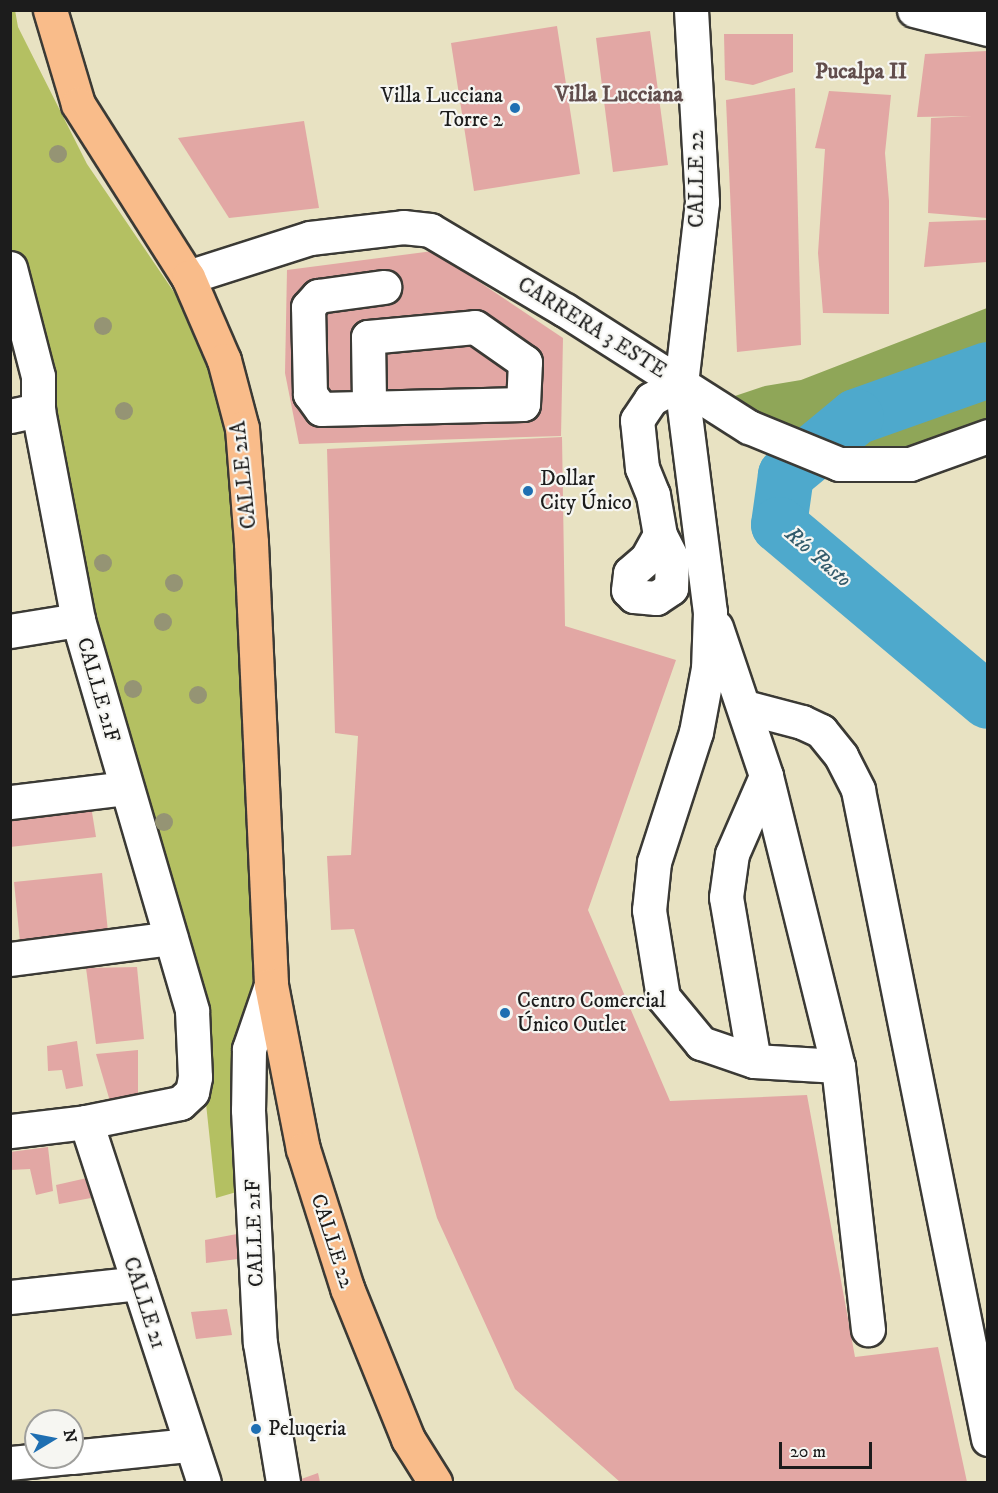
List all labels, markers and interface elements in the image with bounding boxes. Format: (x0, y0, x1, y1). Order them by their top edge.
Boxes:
district label: Pucalpa II (815, 59, 907, 85)
district label: Villa Lucciana (555, 82, 683, 108)
place label: Villa Lucciana Torre 2 (381, 83, 503, 133)
marker: Villa Lucciana Torre 2 (508, 101, 522, 115)
street label: CALLE 22 (684, 130, 710, 228)
street label: CARRERA 3 ESTE (513, 272, 671, 384)
street label: CALLE 21A (226, 420, 262, 530)
place label: Dollar City Único (540, 466, 632, 516)
marker: Dollar City Único (521, 484, 535, 498)
water label: Río Pasto (779, 521, 857, 593)
street label: CALLE 21F (71, 635, 125, 745)
place label: Centro Comercial Único Outlet (517, 988, 666, 1038)
marker: Centro Comercial Único Outlet (498, 1006, 512, 1020)
street label: CALLE 21F (241, 1179, 269, 1287)
street label: CALLE 22 (305, 1191, 359, 1291)
street label: CALLE 21 (117, 1254, 171, 1352)
north arrow (24, 1409, 84, 1469)
place label: Peluqeria (268, 1416, 346, 1442)
marker: Peluqeria (249, 1422, 263, 1436)
text: N (59, 1428, 81, 1444)
scale bar (782, 1430, 875, 1468)
text: 20 m (790, 1441, 826, 1463)

